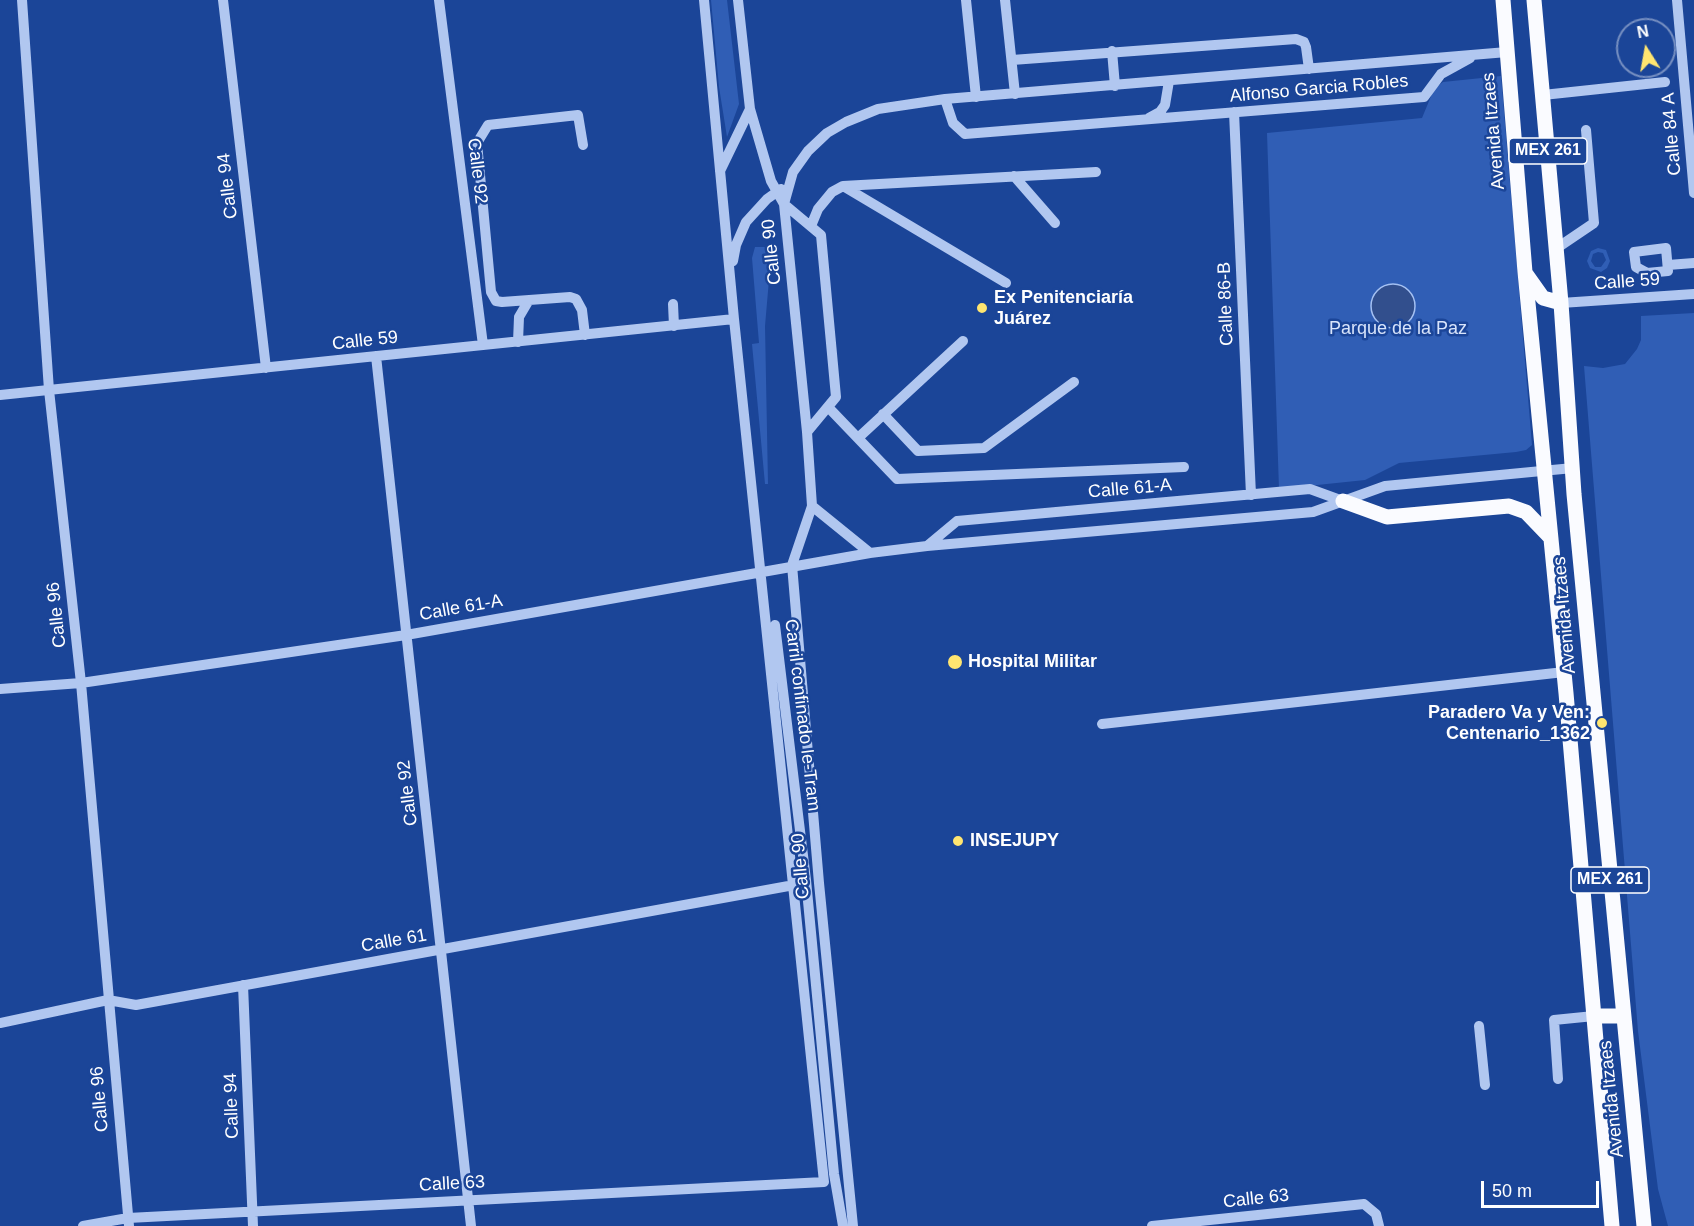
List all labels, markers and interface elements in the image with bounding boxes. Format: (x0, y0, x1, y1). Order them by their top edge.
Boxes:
north arrow (1616, 18, 1676, 78)
text: N (1636, 22, 1650, 41)
street label: Alfonso Garcia Robles (1229, 70, 1409, 108)
street label: Avenida Itzaes (1478, 71, 1510, 191)
street label: Calle 84 A (1658, 92, 1686, 176)
street label: Calle 92 (462, 137, 492, 205)
road number: MEX 261 (1509, 138, 1587, 164)
street label: Calle 94 (213, 152, 243, 220)
street label: Calle 90 (758, 218, 786, 286)
street label: Calle 86-B (1214, 262, 1238, 346)
street label: Calle 59 (1593, 269, 1661, 295)
place label: Ex Penitenciaría Juárez (994, 287, 1133, 330)
marker: Ex Penitenciaría Juárez (975, 301, 989, 315)
park label: Parque de la Paz (1329, 318, 1467, 340)
street label: Calle 59 (331, 327, 399, 355)
street label: Calle 61-A (1087, 475, 1173, 503)
street label: Avenida Itzaes (1549, 555, 1581, 675)
street label: Calle 96 (43, 581, 71, 649)
street label: Calle 61-A (418, 590, 504, 626)
street label: Carril confinado Ie-Tram (779, 618, 825, 812)
place label: Hospital Militar (968, 651, 1097, 673)
marker: Hospital Militar (946, 653, 964, 671)
place label: Paradero Va y Ven: Centenario_1362 (1428, 702, 1590, 744)
marker: Paradero Va y Ven: Centenario_1362 (1595, 716, 1609, 730)
street label: Calle 92 (393, 759, 423, 827)
place label: INSEJUPY (970, 830, 1059, 852)
street label: Calle 90 (787, 832, 815, 900)
marker: INSEJUPY (951, 834, 965, 848)
road number: MEX 261 (1571, 867, 1649, 893)
street label: Calle 61 (360, 925, 428, 957)
street label: Avenida Itzaes (1595, 1039, 1629, 1159)
street label: Calle 96 (86, 1065, 114, 1133)
street label: Calle 94 (220, 1073, 244, 1139)
scale bar (1484, 1169, 1602, 1207)
street label: Calle 63 (418, 1171, 486, 1197)
text: 50 m (1492, 1181, 1532, 1201)
street label: Calle 63 (1222, 1185, 1290, 1213)

